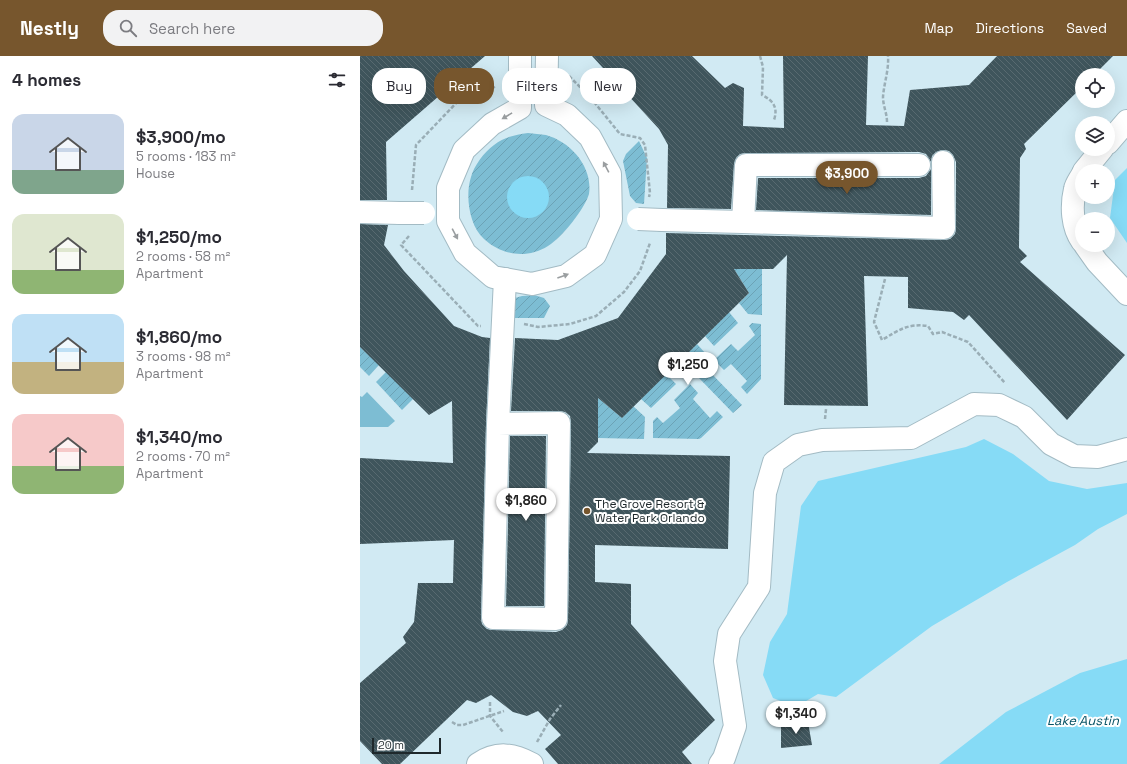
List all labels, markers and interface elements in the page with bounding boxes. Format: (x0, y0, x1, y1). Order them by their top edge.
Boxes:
search box (103, 10, 383, 46)
text: Nestly (20, 16, 79, 41)
icon: search (117, 17, 139, 39)
text: Search here (149, 19, 235, 38)
text: Map (924, 19, 954, 37)
text: Directions (976, 19, 1044, 37)
text: Saved (1066, 19, 1107, 37)
chip: Buy (372, 68, 426, 104)
chip: Rent (434, 68, 494, 104)
chip: Filters (502, 68, 572, 104)
chip: New (580, 68, 636, 104)
map controls (1075, 68, 1115, 252)
button: locate (1075, 68, 1115, 108)
text: 4 homes (12, 69, 81, 91)
icon: filters (326, 69, 348, 91)
one-way arrow (501, 112, 513, 119)
button: layers (1075, 116, 1115, 156)
text: $3,900/mo (136, 126, 226, 148)
icon: home (44, 130, 92, 178)
text: 5 rooms · 183 m² (136, 148, 236, 165)
pin: $3,900 (814, 161, 880, 195)
one-way arrow (603, 162, 610, 173)
button: + (1075, 164, 1115, 204)
text: House (136, 165, 175, 182)
text: $3,900 (825, 165, 869, 182)
button: − (1075, 212, 1115, 252)
text: $1,250/mo (136, 226, 222, 248)
one-way arrow (452, 228, 458, 240)
icon: home (44, 230, 92, 278)
text: 2 rooms · 58 m² (136, 248, 230, 265)
text: Apartment (136, 265, 204, 282)
one-way arrow (557, 272, 569, 279)
text: $1,860/mo (136, 326, 222, 348)
icon: home (44, 330, 92, 378)
text: 3 rooms · 98 m² (136, 348, 230, 365)
pin: $1,250 (655, 352, 721, 386)
text: $1,250 (667, 356, 709, 373)
text: Apartment (136, 365, 204, 382)
text: $1,340/mo (136, 426, 223, 448)
icon: home (44, 430, 92, 478)
text: 2 rooms · 70 m² (136, 448, 230, 465)
text: Apartment (136, 465, 204, 482)
pin: $1,860 (493, 488, 559, 522)
text: $1,860 (505, 492, 547, 509)
place label: The Grove Resort & Water Park Orlando (595, 496, 705, 526)
marker: The Grove Resort & Water Park Orlando (582, 506, 592, 516)
pin: $1,340 (763, 701, 829, 735)
text: $1,340 (775, 705, 817, 722)
water label: Lake Austin (1047, 712, 1120, 729)
scale bar (372, 736, 441, 755)
text: 20 m (378, 738, 404, 752)

